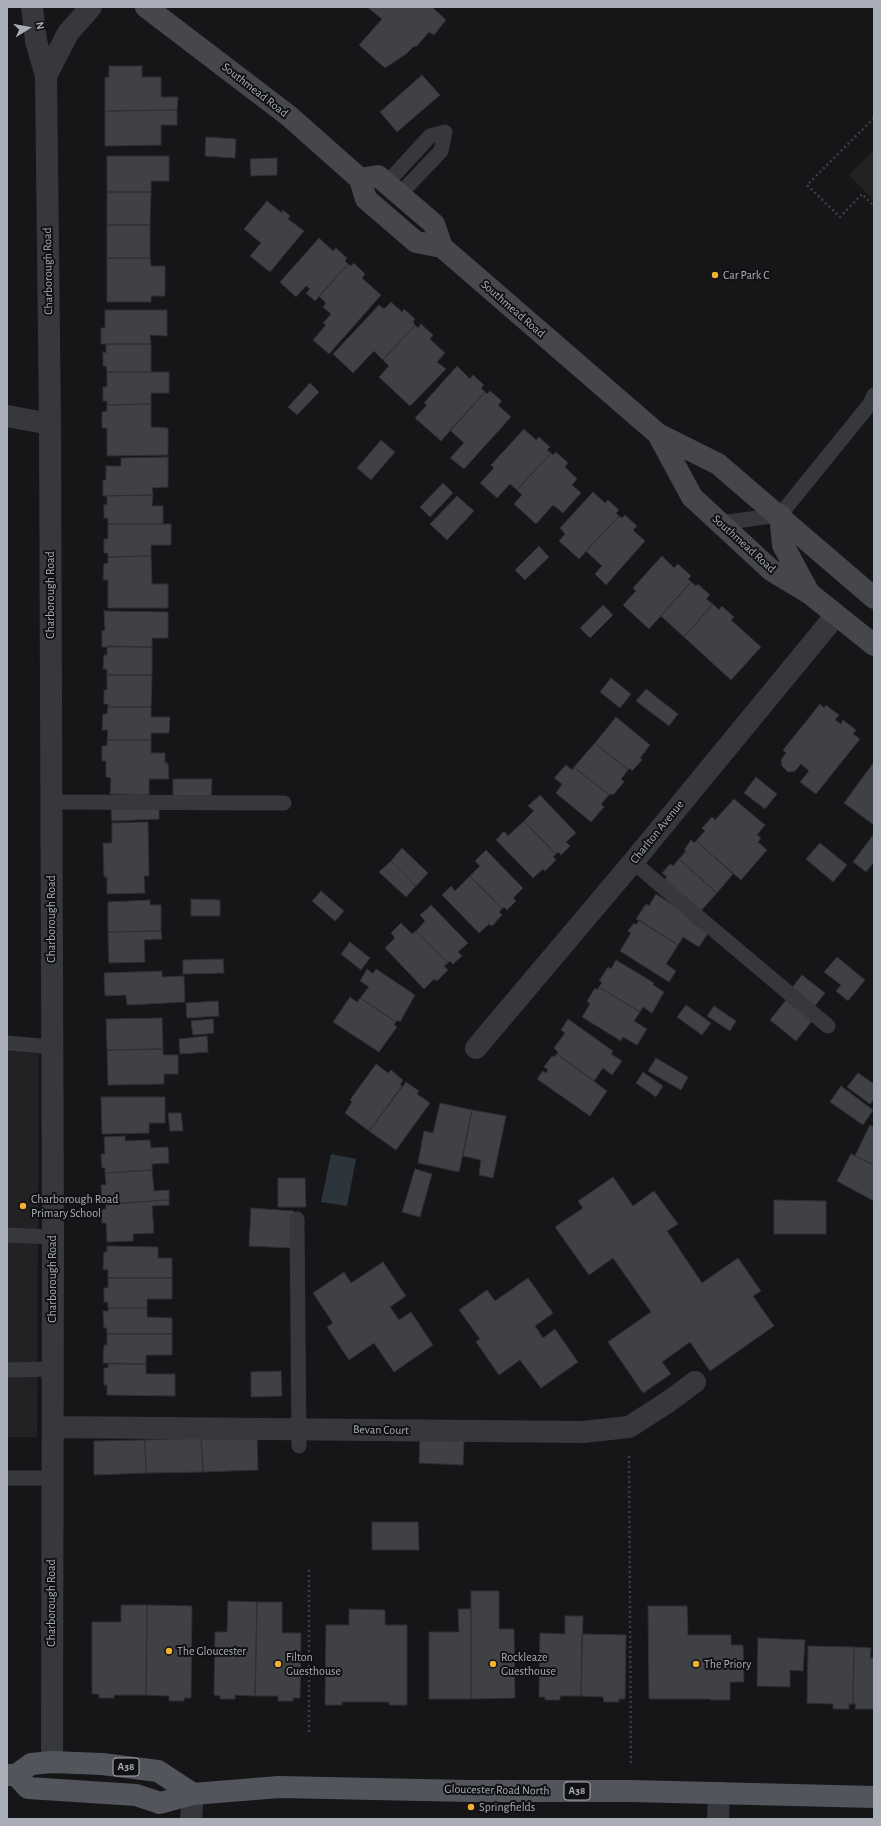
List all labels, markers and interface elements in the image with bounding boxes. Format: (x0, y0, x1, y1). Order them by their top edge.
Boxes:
north arrow (8, 8, 48, 48)
text: N (34, 21, 46, 30)
street label: Southmead Road (219, 60, 291, 120)
street label: Charborough Road (40, 227, 56, 315)
place label: Car Park C (723, 268, 769, 282)
marker: Car Park C (710, 270, 720, 280)
street label: Southmead Road (478, 277, 548, 341)
street label: Southmead Road (709, 512, 779, 576)
street label: Charborough Road (43, 551, 57, 639)
street label: Charlton Avenue (627, 797, 687, 867)
street label: Charborough Road (44, 875, 58, 963)
place label: Charborough Road Primary School (31, 1192, 119, 1220)
marker: Charborough Road Primary School (18, 1201, 28, 1211)
street label: Charborough Road (45, 1235, 59, 1323)
street label: Bevan Court (353, 1422, 409, 1438)
street label: Charborough Road (44, 1559, 58, 1647)
place label: The Gloucester (177, 1644, 246, 1658)
marker: The Gloucester (164, 1646, 174, 1656)
place label: Filton Guesthouse (286, 1650, 341, 1678)
place label: Rockleaze Guesthouse (501, 1650, 556, 1678)
place label: The Priory (704, 1657, 751, 1671)
marker: Filton Guesthouse (273, 1659, 283, 1669)
marker: Rockleaze Guesthouse (488, 1659, 498, 1669)
marker: The Priory (691, 1659, 701, 1669)
road number: A38 (113, 1758, 139, 1776)
street label: Gloucester Road North (444, 1782, 550, 1798)
road number: A38 (564, 1782, 590, 1800)
place label: Springfields (479, 1800, 535, 1814)
marker: Springfields (466, 1802, 476, 1812)

